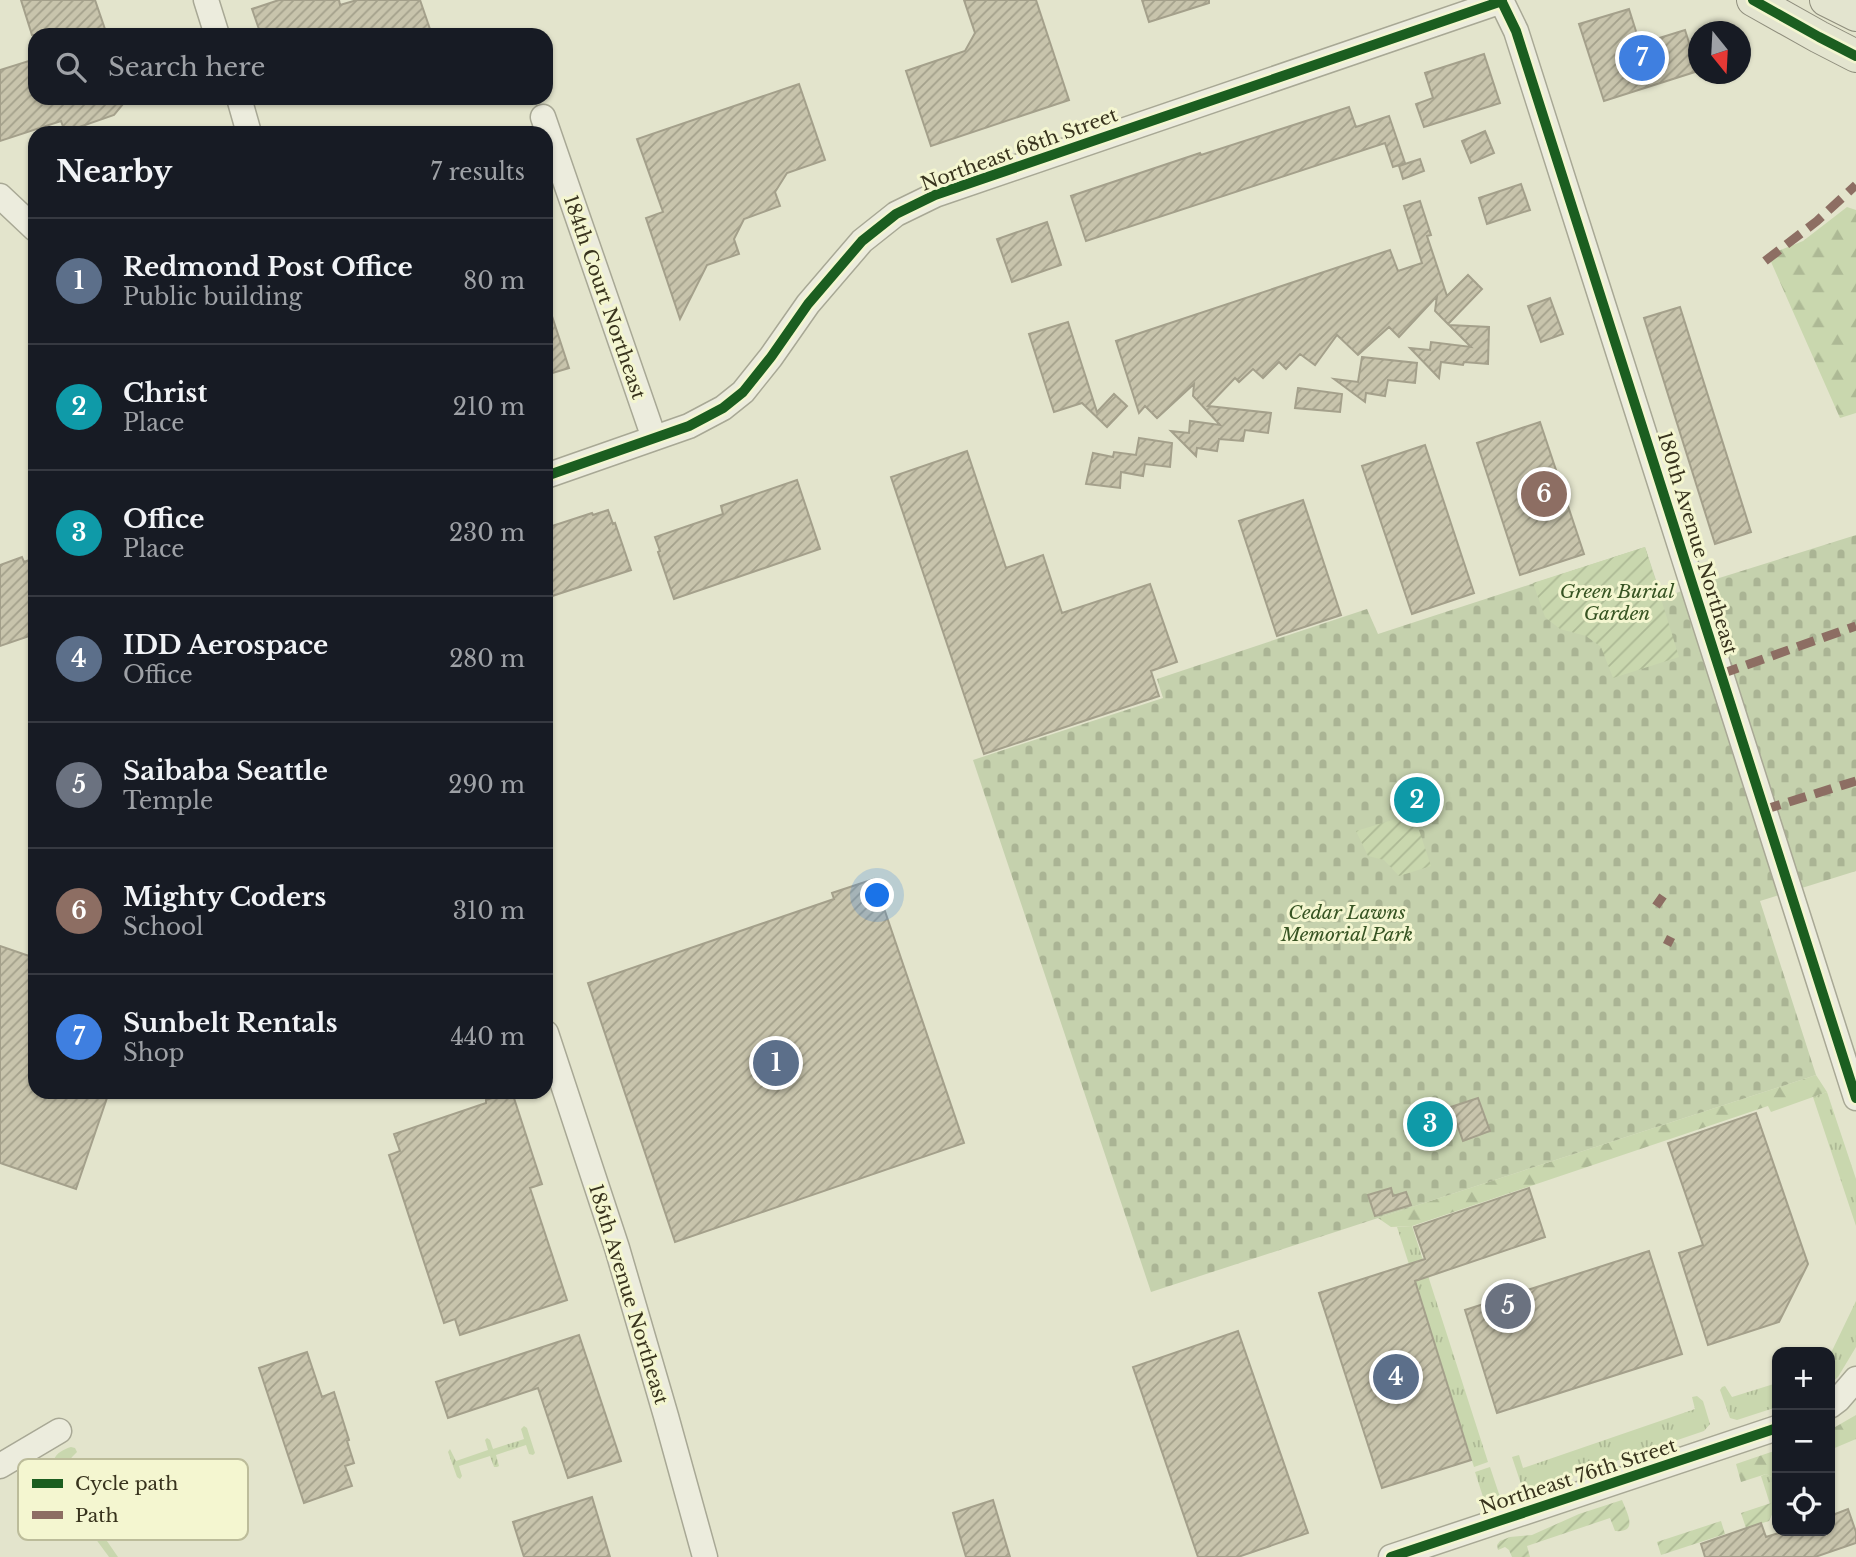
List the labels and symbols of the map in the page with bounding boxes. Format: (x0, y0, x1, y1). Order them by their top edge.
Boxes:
north arrow (1688, 21, 1751, 84)
pin: 7 (1619, 32, 1665, 84)
street label: Northeast 68th Street (918, 103, 1121, 196)
street label: 184th Court Northeast (559, 192, 651, 403)
street label: 180th Avenue Northeast (1653, 429, 1743, 658)
pin: 6 (1521, 468, 1567, 520)
park label: Green Burial Garden (1560, 580, 1674, 625)
pin: 2 (1394, 774, 1440, 826)
your location (860, 878, 894, 912)
park label: Cedar Lawns Memorial Park (1280, 901, 1413, 946)
pin: 1 (753, 1037, 799, 1089)
pin: 3 (1407, 1098, 1453, 1150)
street label: 185th Avenue Northeast (584, 1181, 673, 1408)
pin: 5 (1485, 1280, 1531, 1332)
pin: 4 (1373, 1351, 1419, 1403)
street label: Northeast 76th Street (1477, 1434, 1680, 1519)
legend (18, 1459, 248, 1540)
text: Cycle path (75, 1472, 178, 1495)
text: Path (75, 1504, 119, 1527)

